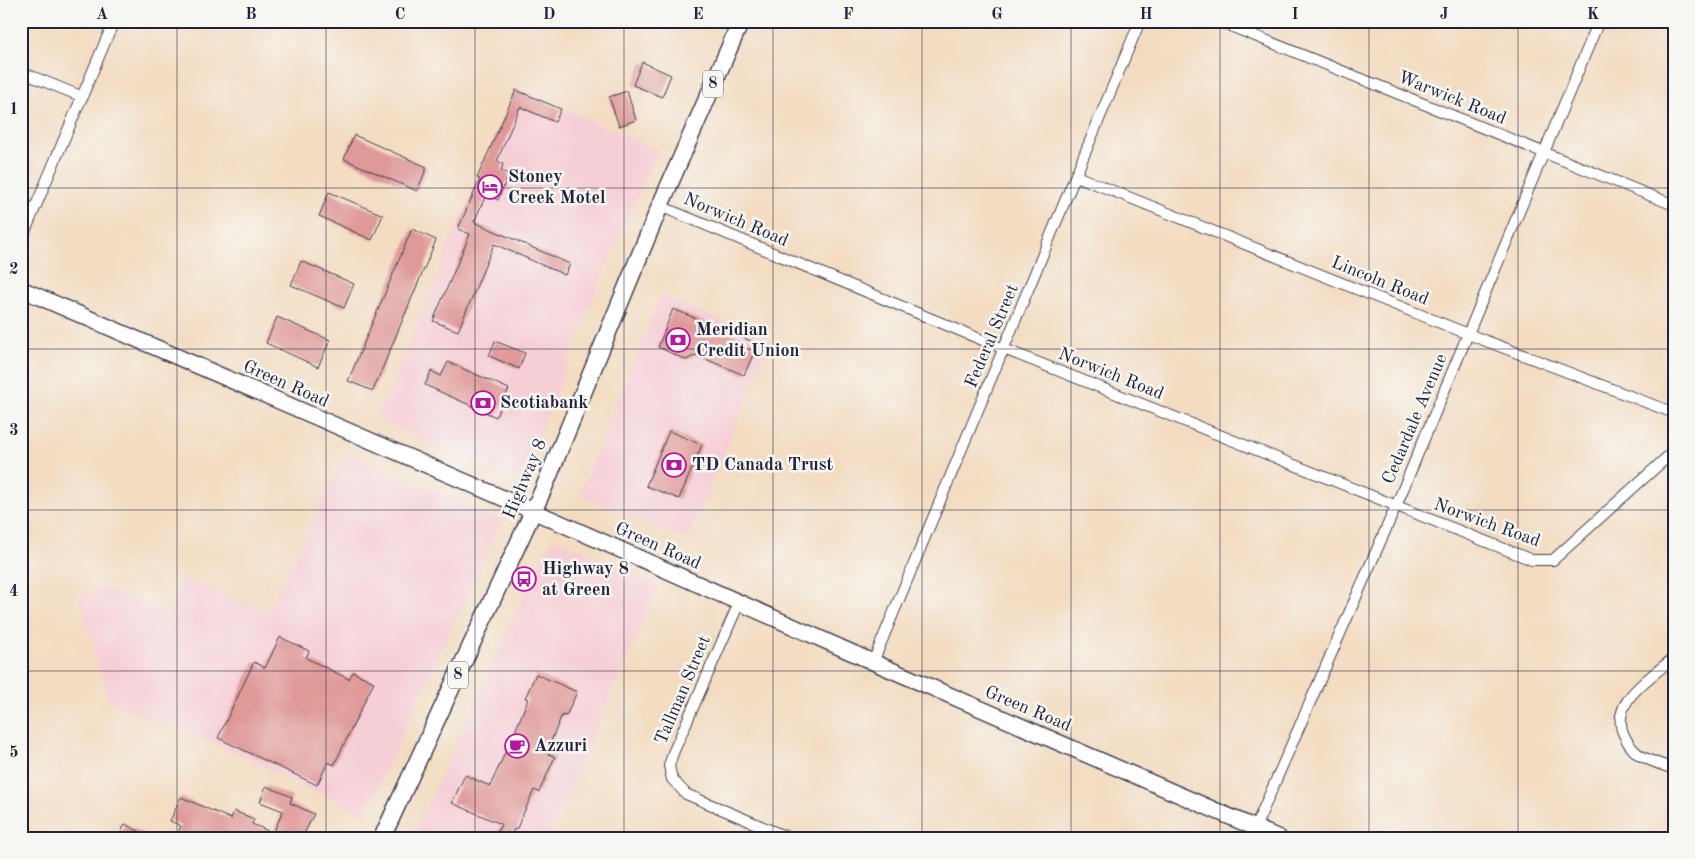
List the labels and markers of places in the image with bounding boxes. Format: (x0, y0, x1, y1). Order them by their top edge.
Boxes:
place label: Stoney Creek Motel (508, 168, 606, 207)
hotel icon: Stoney Creek Motel (477, 174, 503, 200)
place label: Meridian Credit Union (696, 321, 800, 360)
bank icon: Meridian Credit Union (665, 327, 691, 353)
bank icon: Scotiabank (470, 390, 496, 416)
place label: Scotiabank (500, 394, 588, 412)
bank icon: TD Canada Trust (661, 452, 687, 478)
place label: TD Canada Trust (692, 456, 833, 474)
place label: Highway 8 at Green (542, 560, 629, 599)
bus stop icon: Highway 8 at Green (511, 566, 537, 592)
cafe icon: Azzuri (504, 733, 530, 759)
place label: Azzuri (534, 737, 587, 755)

